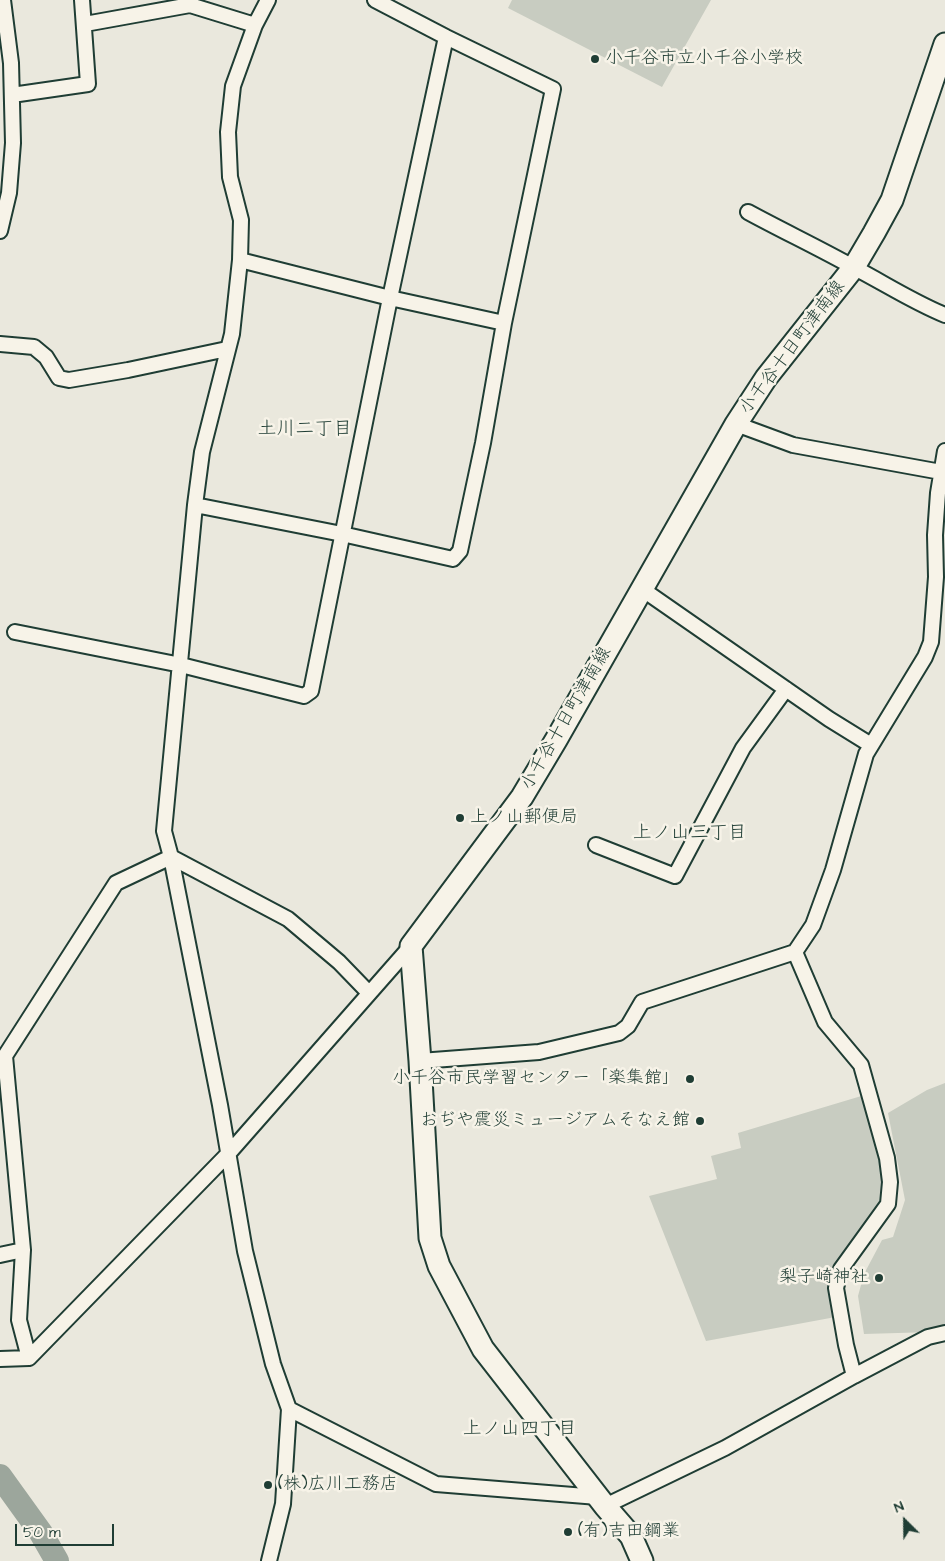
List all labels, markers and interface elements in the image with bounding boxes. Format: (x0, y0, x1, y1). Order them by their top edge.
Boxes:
place label: 小千谷市立小千谷小学校 (605, 48, 803, 70)
marker: 小千谷市立小千谷小学校 (589, 53, 601, 65)
street label: 小千谷十日町津南線 (736, 277, 850, 419)
district label: 土川二丁目 (258, 419, 352, 441)
street label: 小千谷十日町津南線 (517, 643, 617, 795)
place label: 上ノ山郵便局 (470, 807, 578, 829)
marker: 上ノ山郵便局 (454, 812, 466, 824)
district label: 上ノ山三丁目 (633, 823, 747, 845)
place label: 小千谷市民学習センター「楽集館」 (392, 1068, 680, 1090)
marker: 小千谷市民学習センター「楽集館」 (684, 1073, 696, 1085)
place label: おぢや震災ミュージアムそなえ館 (420, 1110, 690, 1132)
marker: おぢや震災ミュージアムそなえ館 (694, 1115, 706, 1127)
place label: 梨子崎神社 (779, 1267, 869, 1289)
marker: 梨子崎神社 (873, 1272, 885, 1284)
district label: 上ノ山四丁目 (463, 1419, 577, 1441)
place label: (株)広川工務店 (278, 1474, 398, 1496)
marker: (株)広川工務店 (262, 1479, 274, 1491)
north arrow (880, 1496, 930, 1546)
text: N (891, 1496, 907, 1518)
scale bar (18, 1514, 116, 1546)
place label: (有)吉田鋼業 (578, 1521, 680, 1543)
text: 50 m (23, 1522, 61, 1543)
marker: (有)吉田鋼業 (562, 1526, 574, 1538)

